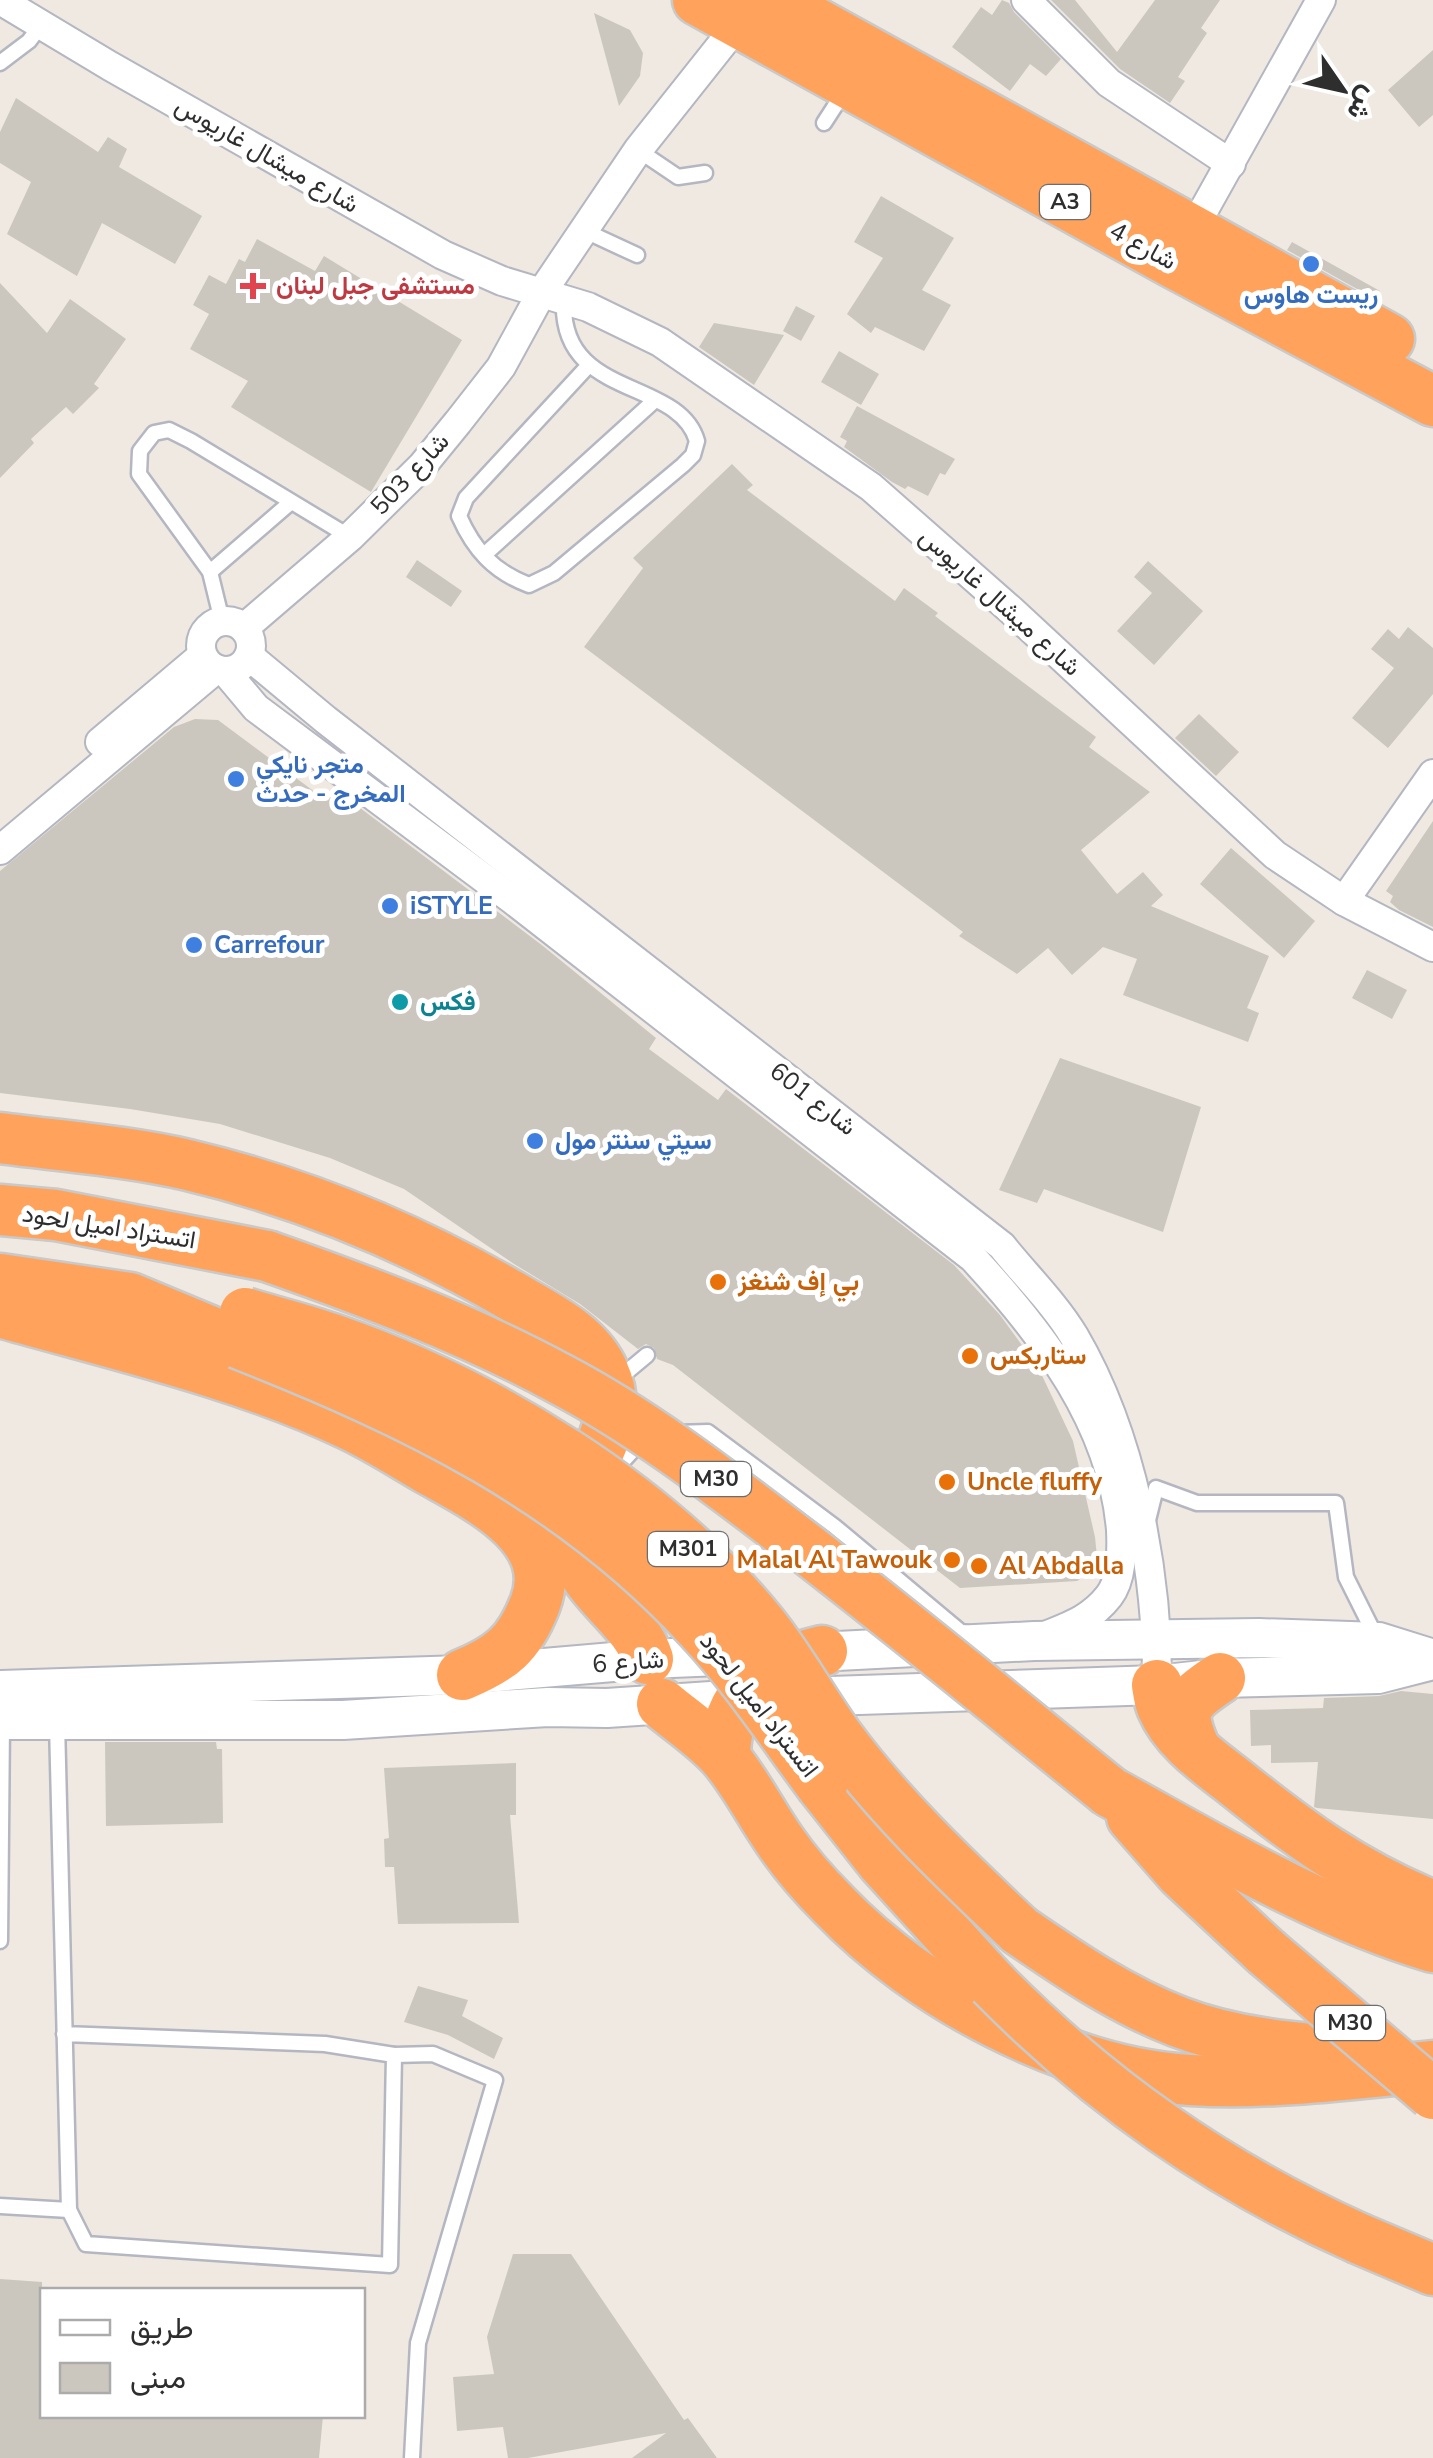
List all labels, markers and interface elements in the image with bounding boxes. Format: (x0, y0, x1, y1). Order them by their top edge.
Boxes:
north arrow (1293, 40, 1393, 140)
text: ش (1338, 79, 1388, 128)
street label: شارع ميشال غاريوس (169, 89, 365, 221)
road number: A3 (1040, 185, 1090, 219)
street label: شارع 4 (1103, 214, 1183, 278)
marker: ريست هاوس (1300, 253, 1322, 275)
place label: مستشفى جبل لبنان (276, 269, 475, 303)
marker: مستشفى جبل لبنان (240, 273, 266, 299)
place label: ريست هاوس (1244, 278, 1378, 312)
street label: شارع 503 (363, 425, 457, 523)
street label: شارع ميشال غاريوس (912, 520, 1088, 684)
place label: متجر نايكي المخرج - حدث (256, 748, 406, 811)
marker: متجر نايكي المخرج - حدث (225, 768, 247, 790)
place label: iSTYLE (410, 889, 493, 923)
marker: iSTYLE (379, 895, 401, 917)
place label: Carrefour (214, 928, 325, 962)
marker: Carrefour (183, 934, 205, 956)
place label: فكس (420, 985, 476, 1019)
marker: فكس (389, 991, 411, 1013)
street label: شارع 601 (762, 1054, 864, 1144)
place label: سيتي سنتر مول (555, 1124, 712, 1161)
marker: سيتي سنتر مول (524, 1130, 546, 1152)
street label: اتستراد اميل لحود (20, 1197, 198, 1257)
place label: بي إف شنغز (737, 1265, 859, 1302)
marker: بي إف شنغز (707, 1271, 729, 1293)
place label: ستاربكس (990, 1339, 1086, 1373)
marker: ستاربكس (959, 1345, 981, 1367)
road number: M30 (681, 1462, 751, 1496)
place label: Uncle fluffy (967, 1465, 1103, 1499)
marker: Uncle fluffy (936, 1471, 958, 1493)
road number: M301 (648, 1532, 728, 1566)
place label: Malal Al Tawouk (736, 1543, 933, 1577)
marker: Malal Al Tawouk (941, 1549, 963, 1571)
place label: Al Abdalla (999, 1549, 1124, 1583)
marker: Al Abdalla (968, 1555, 990, 1577)
street label: اتستراد اميل لحود (692, 1625, 826, 1785)
street label: شارع 6 (591, 1643, 665, 1681)
road number: M30 (1315, 2006, 1385, 2040)
legend (40, 2288, 365, 2418)
text: طريق (130, 2308, 194, 2349)
text: مبنى (130, 2358, 186, 2399)

